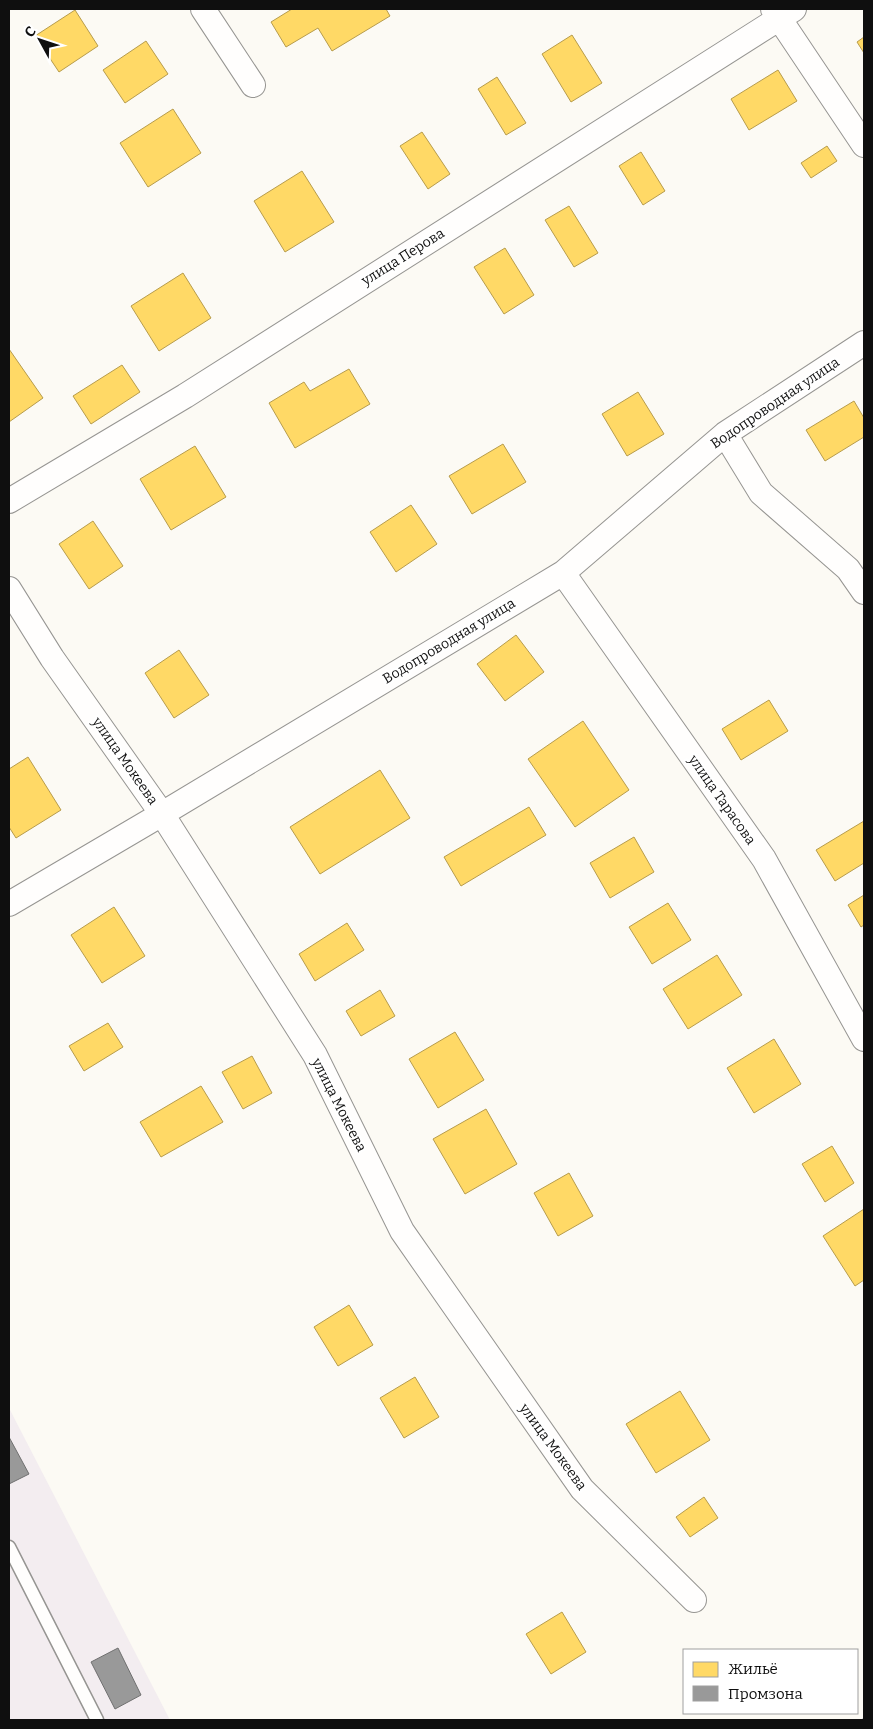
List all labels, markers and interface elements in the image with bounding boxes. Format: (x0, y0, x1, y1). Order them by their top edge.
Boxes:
north arrow (15, 15, 65, 65)
text: С (21, 23, 40, 41)
street label: улица Перова (358, 225, 448, 290)
street label: Водопроводная улица (707, 353, 843, 452)
street label: Водопроводная улица (380, 594, 519, 687)
street label: улица Мокеева (88, 713, 162, 808)
street label: улица Тарасова (684, 751, 759, 848)
street label: улица Мокеева (308, 1054, 370, 1155)
street label: улица Мокеева (515, 1400, 590, 1494)
legend (683, 1649, 858, 1714)
text: Жильё (728, 1660, 778, 1678)
text: Промзона (728, 1685, 803, 1703)

